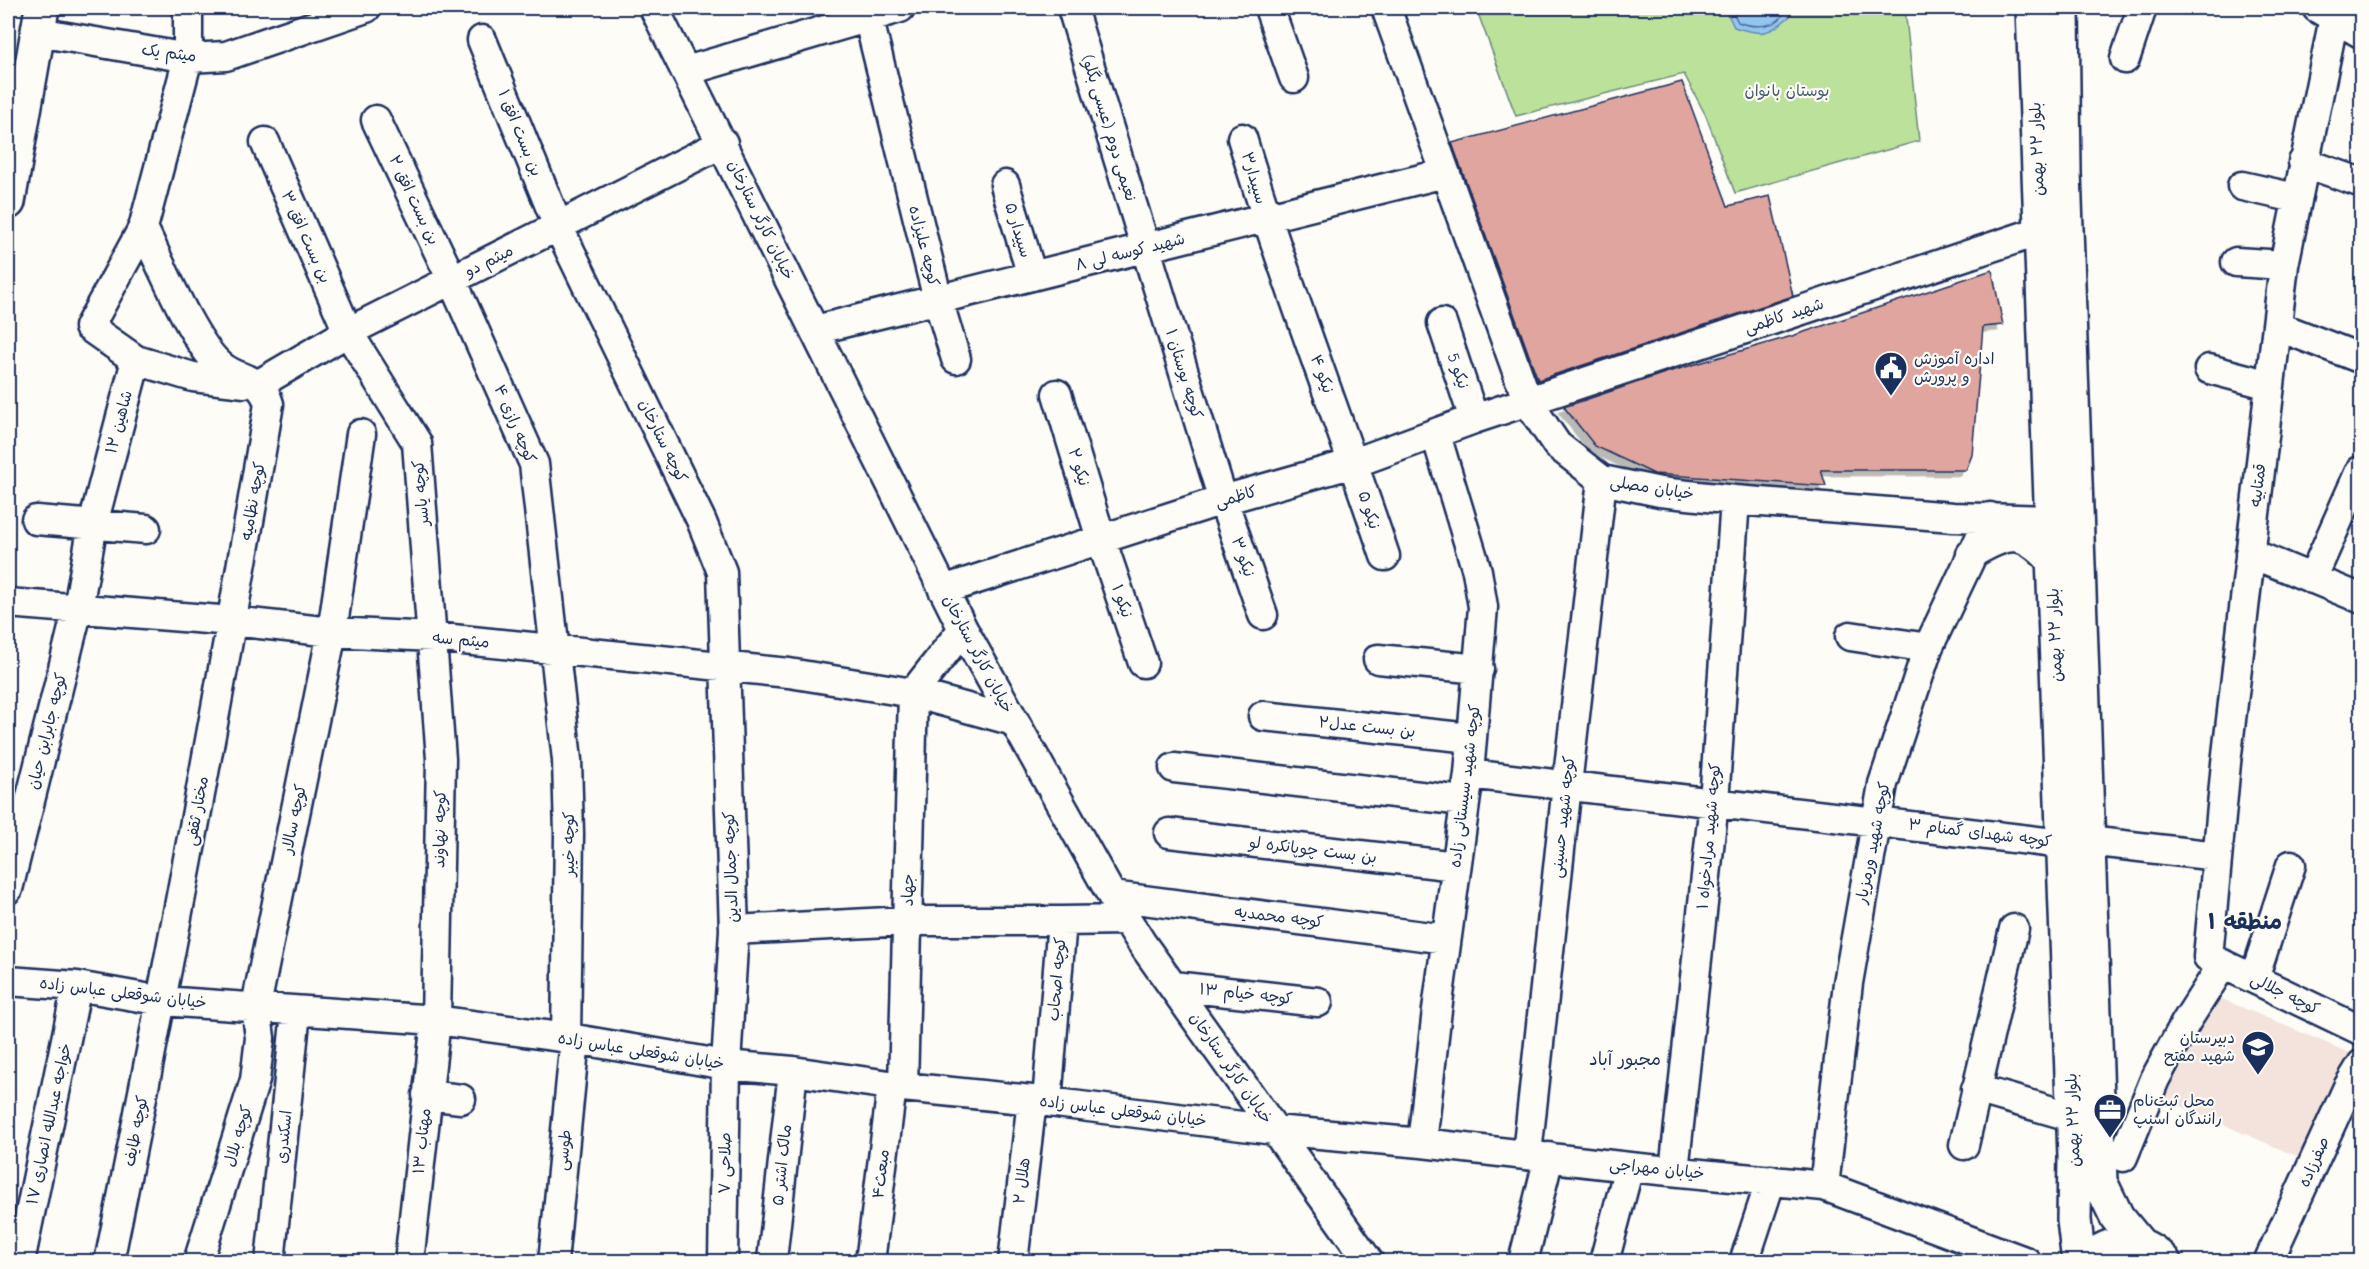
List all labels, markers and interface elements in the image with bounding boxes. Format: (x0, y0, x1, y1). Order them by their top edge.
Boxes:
street label: میثم یک (140, 41, 198, 68)
street label: نعیمی دوم (عیسی بگلو) (1075, 52, 1141, 204)
park label: بوستان بانوان (1744, 82, 1830, 101)
street label: بن بست افق ۱ (494, 87, 546, 179)
street label: بلوار ۲۲ بهمن (2026, 102, 2049, 196)
street label: سپیدار۳ (1237, 150, 1270, 206)
street label: بن بست افق ۲ (385, 152, 443, 248)
street label: خیابان کارگر ستارخان (724, 157, 799, 283)
street label: بن بست افق ۳ (278, 188, 334, 286)
street label: سپیدار ۵ (1000, 200, 1035, 260)
street label: کوچه علیزاده (904, 204, 943, 289)
street label: شهید کوسه لی ۸ (1073, 230, 1187, 275)
street label: میثم دو (460, 241, 517, 284)
street label: شهید کاظمی (1742, 295, 1826, 338)
street label: کوچه بوستان ۱ (1161, 327, 1206, 421)
public building icon: اداره آموزش و پرورش (1873, 350, 1909, 397)
place label: اداره آموزش و پرورش (1914, 350, 1994, 387)
street label: نیکو 5 (1443, 351, 1472, 392)
street label: نیکو ۴ (1306, 352, 1337, 396)
street label: کوچه رازی ۴ (489, 382, 540, 466)
street label: شاهین ۱۲ (102, 388, 136, 456)
street label: کوچه ستارخان (634, 396, 691, 486)
street label: نیکو ۲ (1064, 446, 1093, 488)
street label: کوچه یاسر (409, 459, 434, 529)
street label: کوچه نظامیه (237, 460, 270, 542)
street label: قمتابیه (2246, 462, 2270, 508)
street label: خیابان مصلی (1609, 472, 1695, 504)
street label: کاظمی (1213, 482, 1259, 512)
street label: نیکو ۵ (1353, 489, 1384, 532)
street label: نیکو ۳ (1227, 535, 1258, 580)
street label: نیکو ۱ (1107, 582, 1136, 620)
street label: بلوار ۲۲ بهمن (2044, 588, 2067, 682)
street label: خیابان کارگر ستارخان (939, 591, 1018, 716)
street label: میثم سه (431, 629, 490, 654)
street label: کوچه جابرابن حیان (24, 671, 71, 791)
street label: کوچه شهید سیستانی زاده (1446, 703, 1485, 869)
street label: بن بست عدل۲ (1318, 713, 1416, 741)
street label: کوچه شهید حسینی (1548, 755, 1579, 879)
street label: ۱ کوچه شهید مرادخواه (1694, 762, 1725, 910)
street label: مختار ثقفی (182, 775, 213, 847)
street label: کوچه شهید ورمزیار (1852, 780, 1895, 907)
street label: کوچه سالار (277, 783, 311, 857)
street label: کوچه نهاوند (430, 790, 451, 868)
street label: کوچه خیبر (560, 811, 579, 879)
street label: کوچه جمال الدین (720, 811, 743, 923)
street label: ۳ کوچه شهدای گمنام (1907, 814, 2053, 854)
street label: بن بست چوپانکره لو (1247, 833, 1378, 868)
street label: جهاد (899, 874, 917, 906)
street label: کوچه محمدیه (1233, 903, 1325, 932)
district label: منطقه ۱ (2208, 909, 2282, 935)
street label: کوچه اصحاب (1044, 936, 1071, 1022)
street label: کوچه جلالی (2247, 970, 2322, 1019)
street label: خیابان شوقعلی عباس زاده (38, 974, 208, 1013)
street label: کوچه خیام ۱۳ (1198, 980, 1294, 1011)
street label: خیابان کارگر ستارخان (1186, 1009, 1277, 1127)
street label: خیابان شوقعلی عباس زاده (556, 1029, 726, 1074)
place label: دبیرستان شهید مفتح (2164, 1029, 2235, 1066)
school or university icon: دبیرستان شهید مفتح (2240, 1029, 2276, 1076)
street label: خواجه عبدالله انصاری ۱۷ (23, 1042, 76, 1207)
district label: مجبور آباد (1589, 1049, 1661, 1070)
street label: بلوار ۲۲ بهمن (2062, 1073, 2085, 1167)
street label: خیابان شوقعلی عباس زاده (1038, 1092, 1208, 1131)
office icon: محل ثبت‌نام رانندگان اسنپ (2092, 1092, 2128, 1139)
place label: محل ثبت‌نام رانندگان اسنپ (2133, 1092, 2222, 1129)
street label: کوچه طایف (120, 1094, 153, 1168)
street label: کوچه بلال (220, 1103, 257, 1169)
street label: مهتاب ۱۳ (410, 1107, 434, 1175)
street label: اسکندری (272, 1109, 296, 1165)
street label: مالک اشتر ۵ (769, 1123, 795, 1207)
street label: طوسی (553, 1129, 576, 1171)
street label: صلاحی ۷ (715, 1132, 736, 1194)
street label: صفرزاده (2295, 1134, 2333, 1190)
street label: مبعث۴ (869, 1148, 893, 1200)
street label: خیابان مهراجی (1608, 1155, 1705, 1184)
street label: هلال ۲ (1010, 1157, 1034, 1205)

